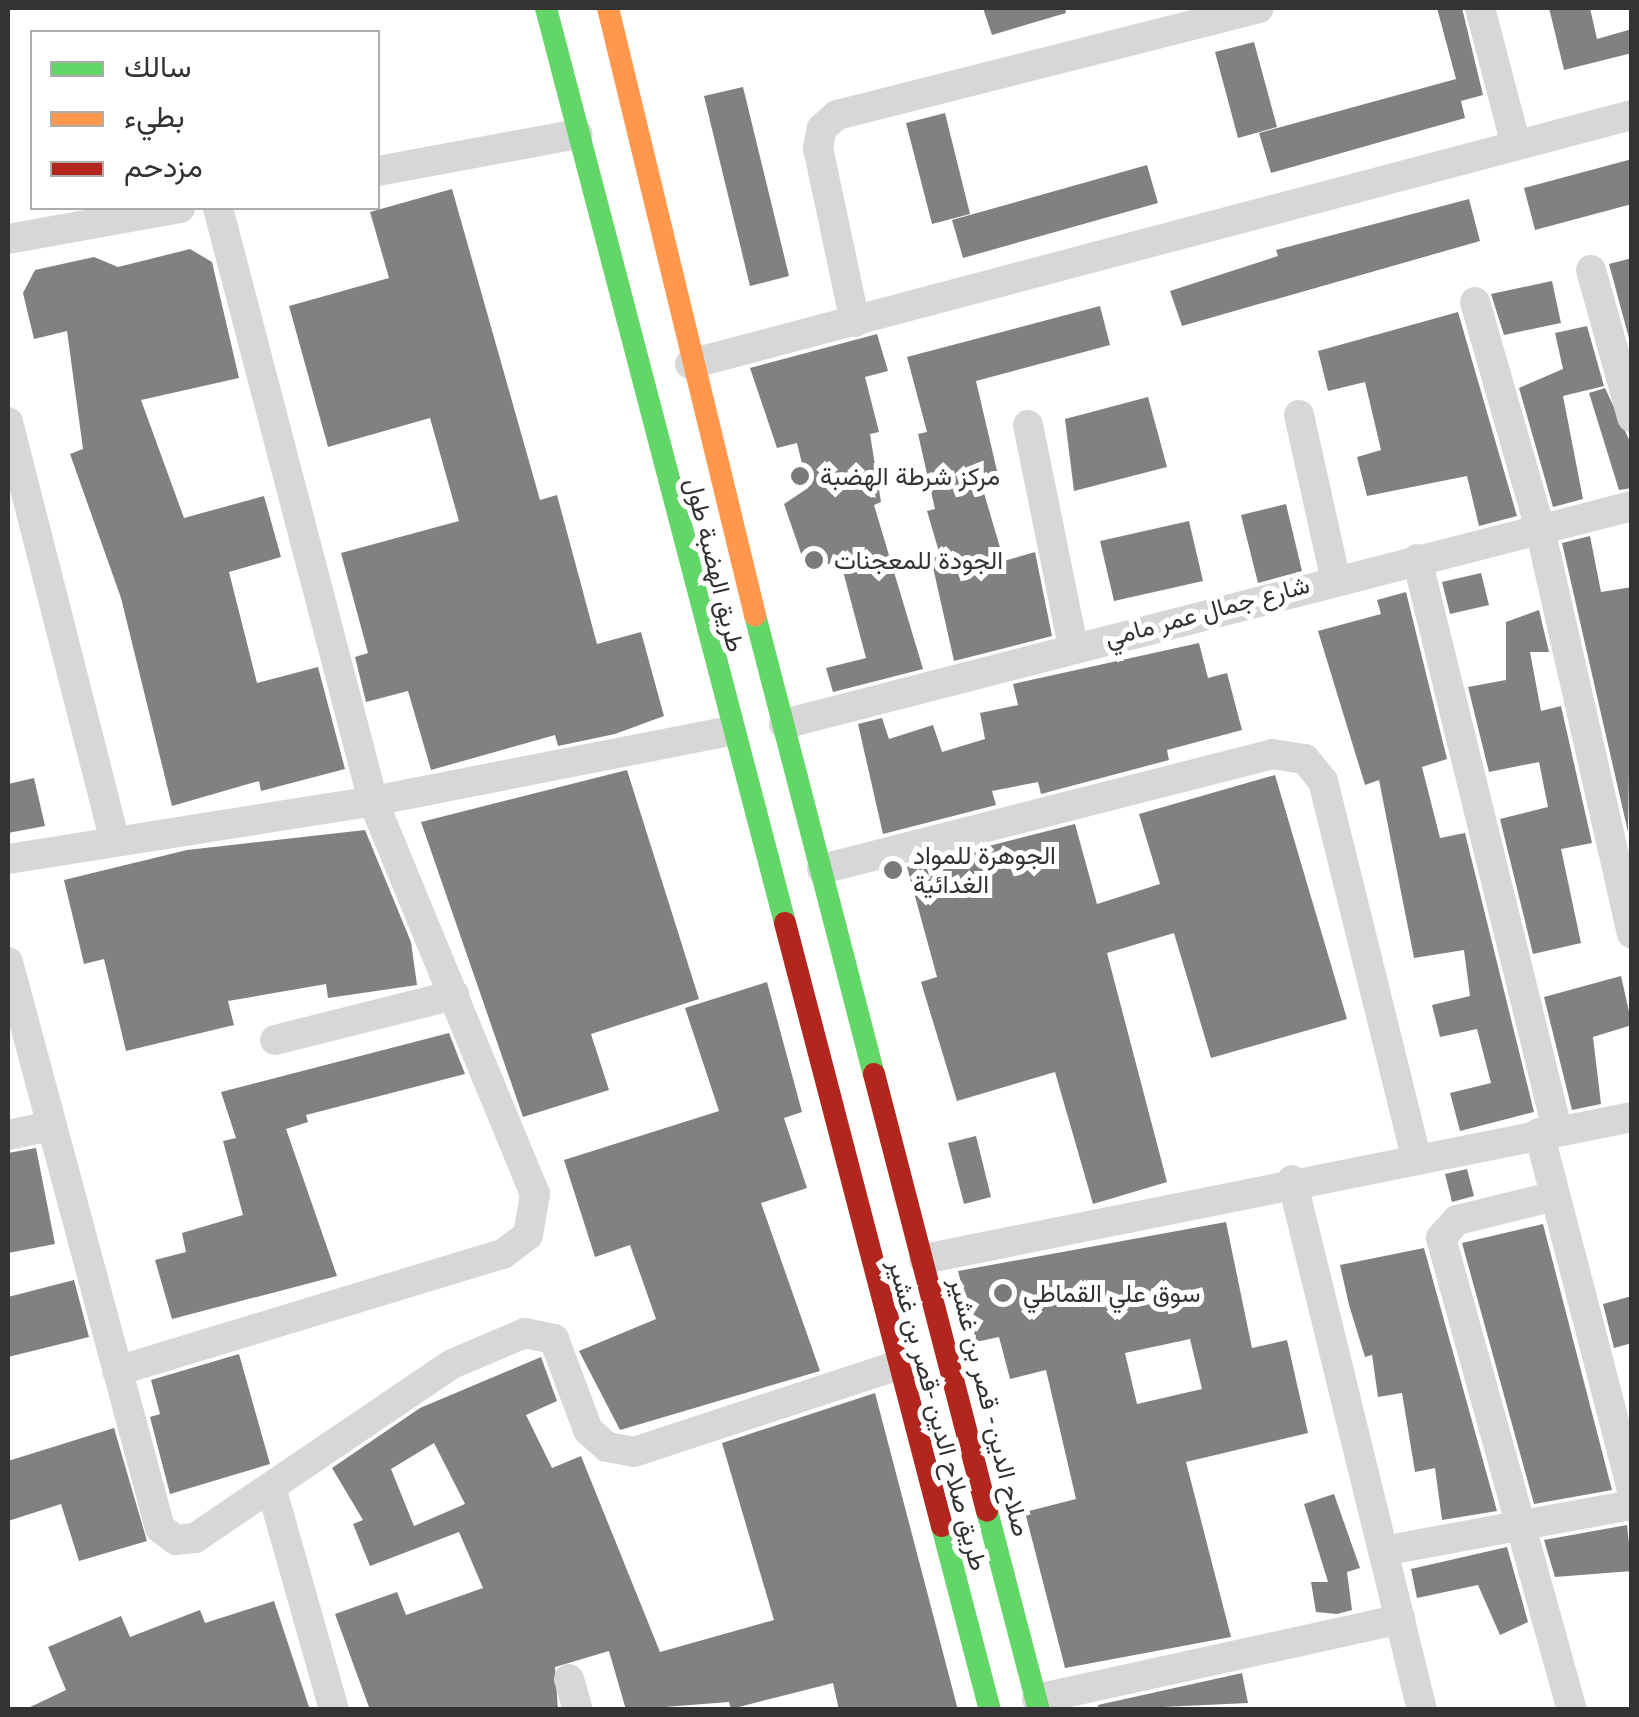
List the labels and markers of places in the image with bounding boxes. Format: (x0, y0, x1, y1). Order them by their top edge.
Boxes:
place label: مركز شرطة الهضبة (820, 461, 1000, 491)
marker: مركز شرطة الهضبة (789, 465, 811, 487)
place label: الجودة للمعجنات (834, 545, 1003, 575)
marker: الجودة للمعجنات (803, 549, 825, 571)
place label: الجوهرة للمواد الغدائية (913, 841, 1056, 900)
marker: الجوهرة للمواد الغدائية (882, 859, 904, 881)
place label: سوق علي القماطي (1023, 1278, 1201, 1308)
marker: سوق علي القماطي (992, 1282, 1014, 1304)

